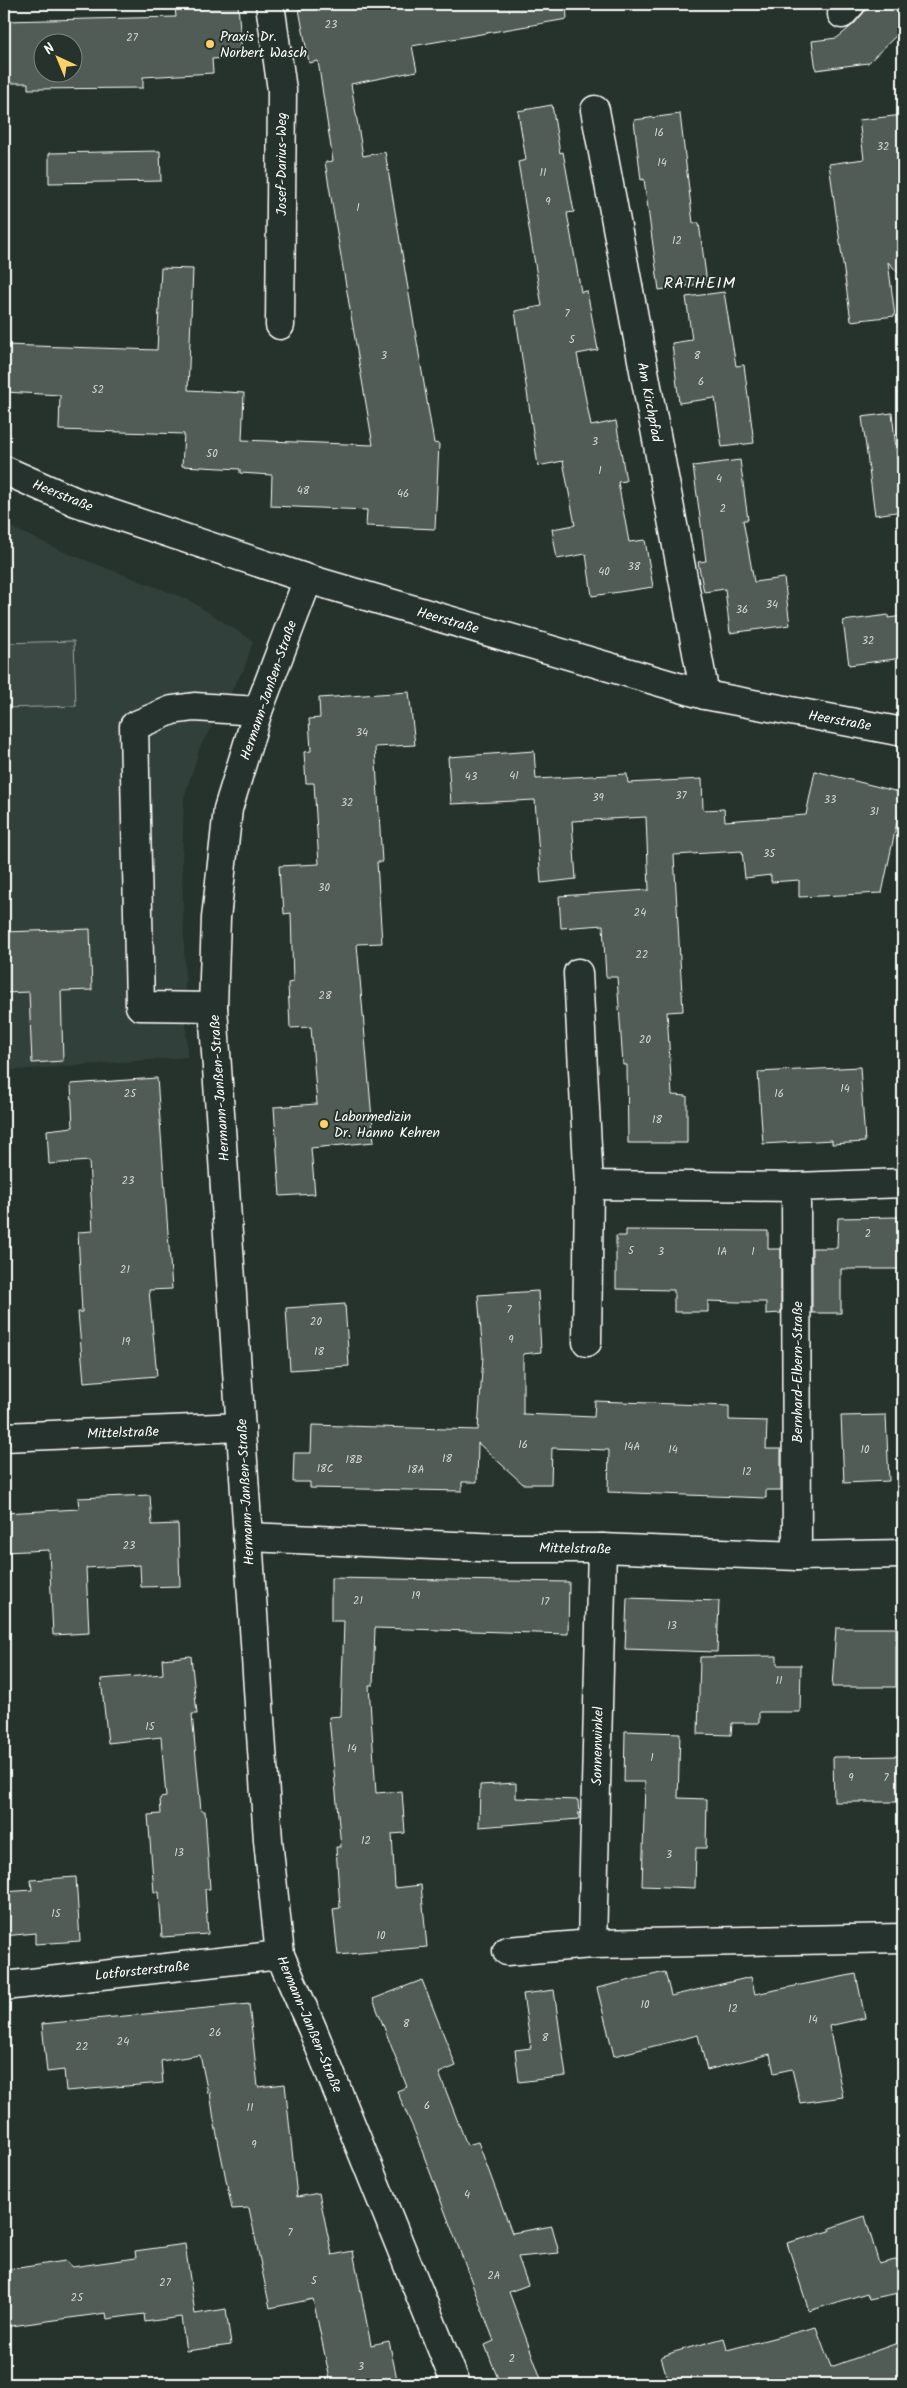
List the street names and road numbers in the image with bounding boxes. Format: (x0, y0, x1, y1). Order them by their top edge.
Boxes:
street label: Josef-Darius-Weg (271, 112, 293, 216)
street label: Am Kirchpfad (631, 360, 668, 445)
street label: Heerstraße (29, 474, 97, 518)
street label: Heerstraße (414, 602, 482, 641)
street label: Hermann-Janßen-Straße (235, 617, 303, 763)
street label: Heerstraße (807, 705, 874, 737)
street label: Hermann-Janßen-Straße (204, 1013, 236, 1162)
street label: Bernhard-Elbern-Straße (787, 1300, 809, 1443)
street label: Hermann-Janßen-Straße (231, 1417, 261, 1566)
street label: Mittelstraße (87, 1421, 160, 1445)
street label: Mittelstraße (539, 1537, 612, 1561)
street label: Sonnenwinkel (586, 1706, 610, 1786)
street label: Hermann-Janßen-Straße (270, 1952, 348, 2097)
street label: Lotforsterstraße (94, 1955, 191, 1987)

